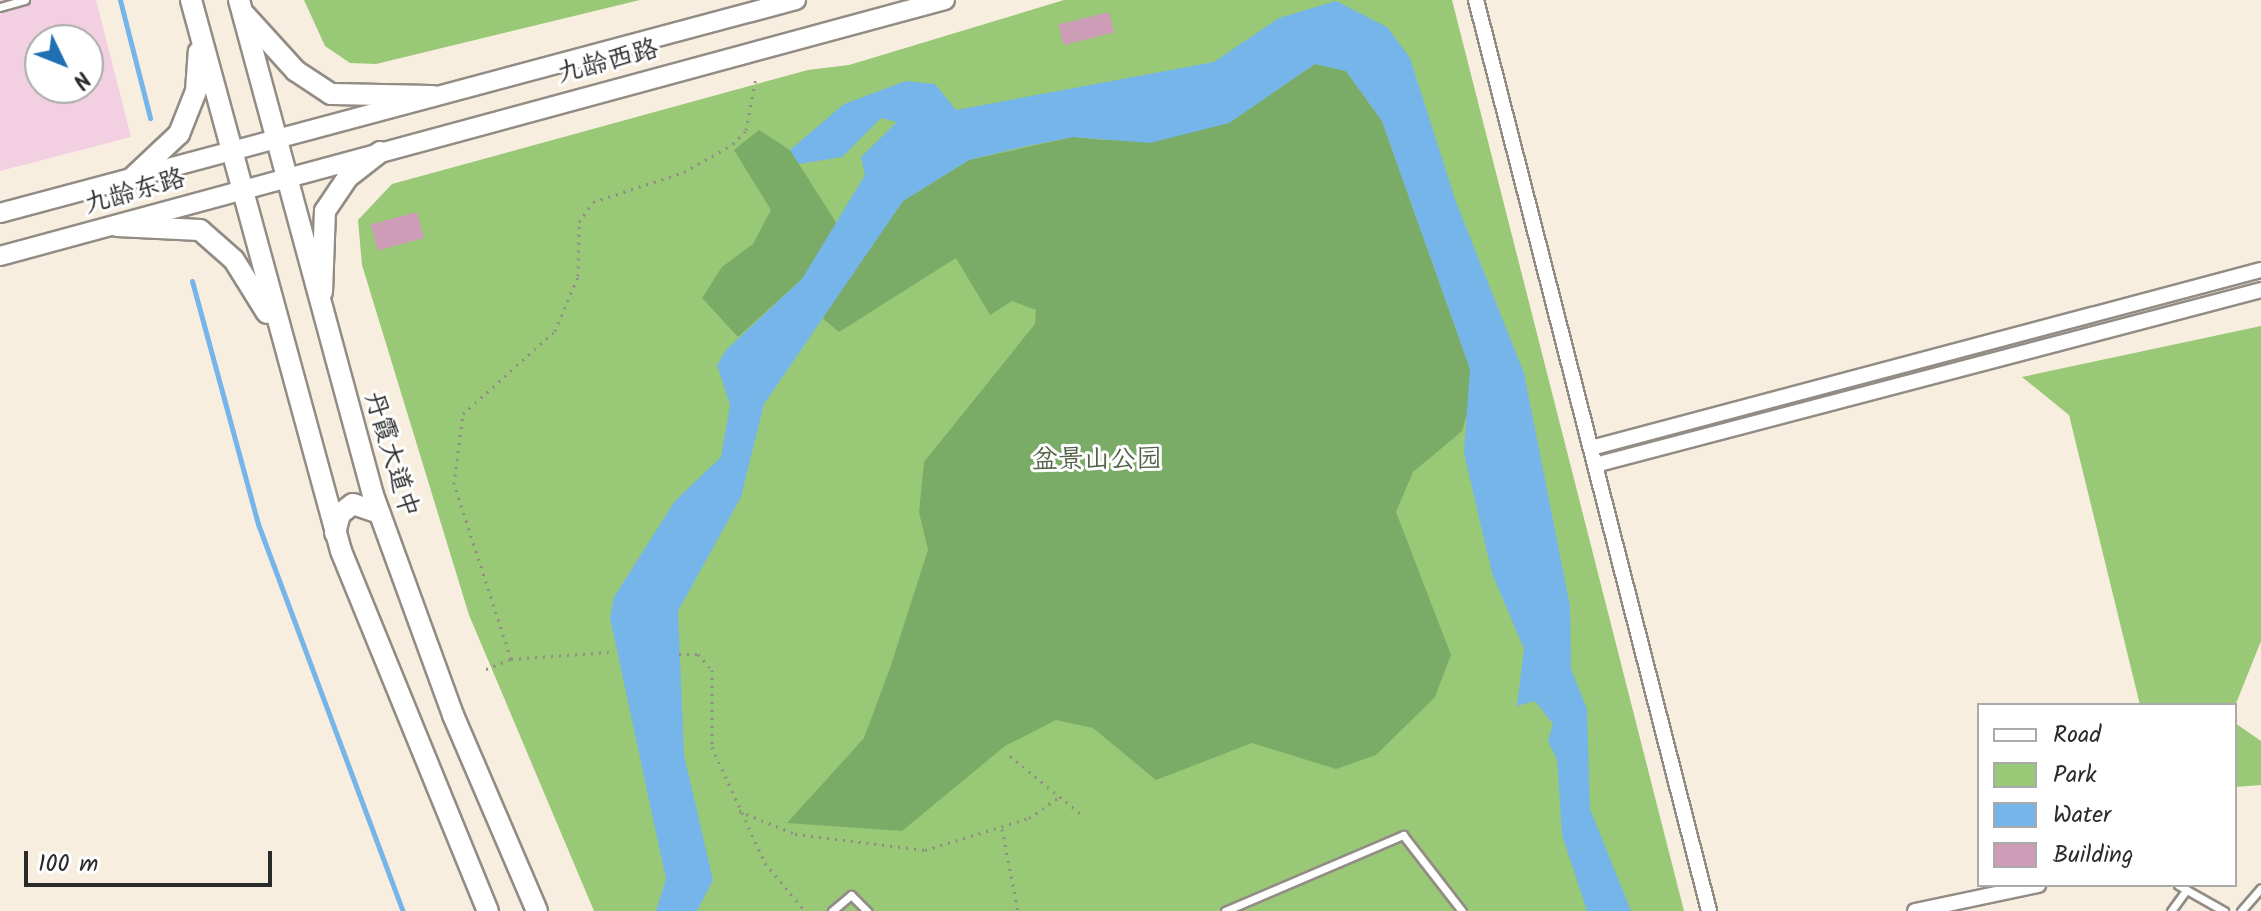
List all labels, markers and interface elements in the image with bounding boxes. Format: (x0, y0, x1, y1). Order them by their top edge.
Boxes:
north arrow (24, 24, 104, 104)
street label: 九龄西路 (554, 34, 662, 92)
text: N (63, 62, 98, 96)
street label: 九龄东路 (81, 164, 189, 222)
street label: 丹霞大道中 (356, 388, 424, 522)
park label: 盆景山公园 (1032, 445, 1162, 477)
legend (1977, 703, 2237, 887)
text: Road (2053, 716, 2101, 755)
text: Park (2053, 756, 2097, 795)
text: Water (2053, 796, 2111, 835)
scale bar (28, 835, 276, 885)
text: Building (2053, 836, 2133, 875)
text: 100 m (38, 845, 98, 884)

